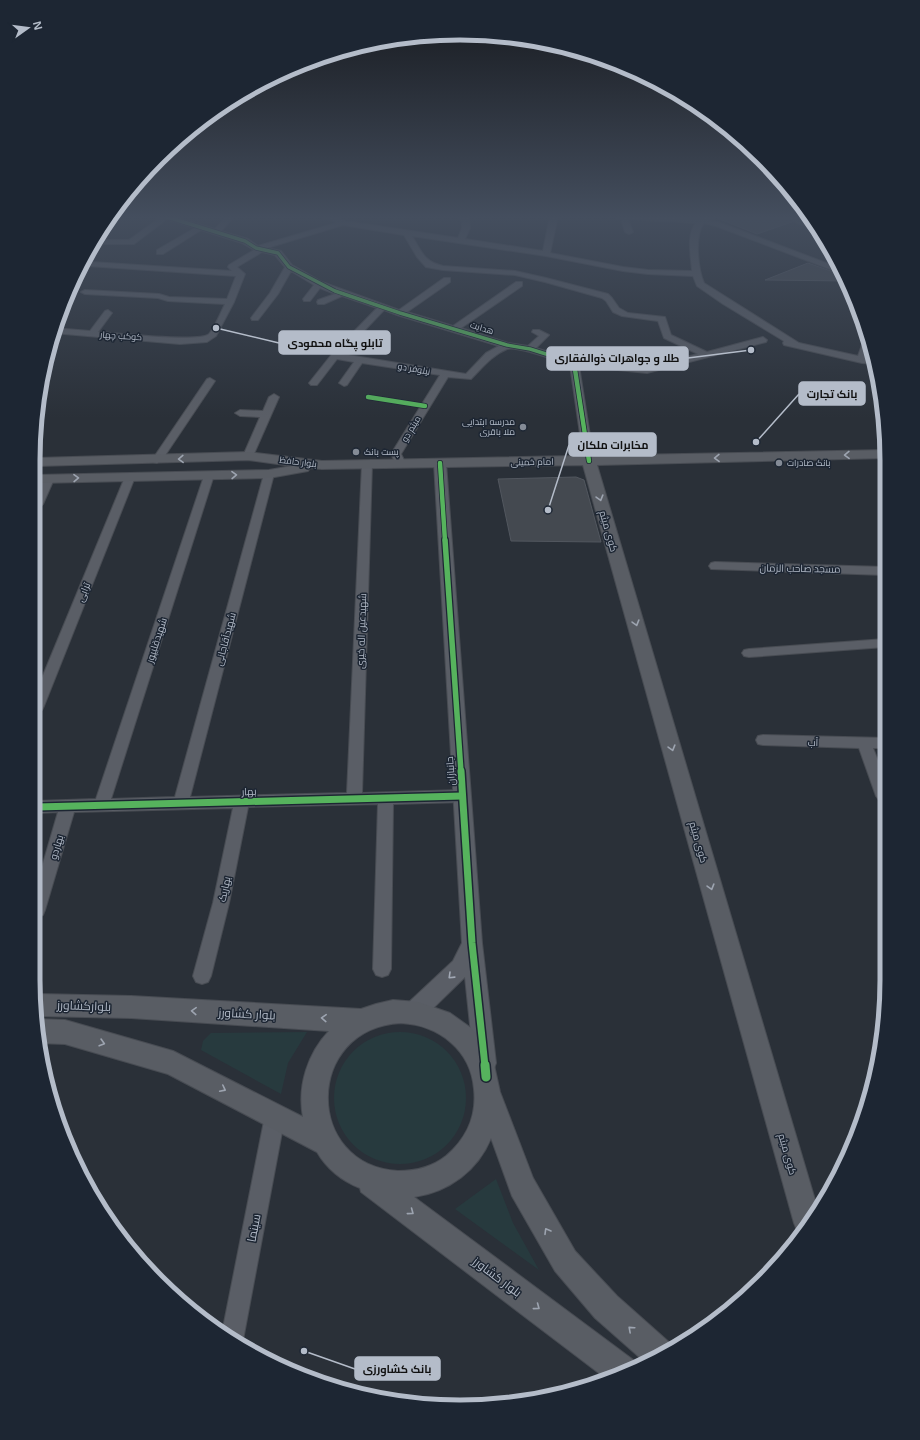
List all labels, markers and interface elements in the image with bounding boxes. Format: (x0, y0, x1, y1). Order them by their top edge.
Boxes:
north arrow (8, 8, 48, 48)
text: N (30, 19, 47, 32)
street label: هدایت (469, 318, 496, 337)
street label: کوکب چهار (99, 327, 142, 343)
callout: تابلو پگاه محمودی (279, 331, 390, 354)
text: تابلو پگاه محمودی (287, 335, 384, 352)
callout: طلا و جواهرات ذوالفقاری (547, 347, 688, 370)
text: طلا و جواهرات ذوالفقاری (555, 350, 679, 366)
street label: نیلوفر دو (397, 359, 431, 378)
callout: بانک تجارت (799, 382, 865, 405)
text: بانک تجارت (807, 386, 857, 401)
street label: میثم دو (398, 413, 424, 444)
place label: مدرسه ابتدایی ملا باقری (462, 415, 515, 438)
marker: مدرسه ابتدایی ملا باقری (518, 422, 528, 432)
callout: مخابرات ملکان (569, 433, 656, 456)
text: مخابرات ملکان (578, 437, 648, 452)
place label: پست بانک (364, 445, 399, 458)
marker: پست بانک (351, 447, 361, 457)
one-way arrow (844, 450, 850, 459)
street label: بلوار حافظ (279, 453, 318, 470)
one-way arrow (178, 454, 184, 463)
one-way arrow (714, 454, 720, 462)
street label: امام خمینی (510, 455, 554, 468)
place label: بانک صادرات (787, 456, 830, 469)
marker: بانک صادرات (774, 458, 784, 468)
one-way arrow (231, 471, 237, 479)
one-way arrow (73, 474, 79, 483)
one-way arrow (595, 495, 603, 502)
street label: کوی میثم (595, 509, 622, 554)
street label: مسجد صاحب الزمان (759, 560, 841, 576)
street label: ترابی (73, 580, 93, 604)
street label: شهیدعین اله خیری (353, 593, 369, 669)
street label: شهیدآقاجانی (211, 611, 239, 667)
street label: شهیدقلیپور (142, 616, 170, 665)
one-way arrow (631, 620, 639, 627)
street label: آب (808, 735, 819, 749)
one-way arrow (667, 745, 675, 752)
street label: جانبازان (442, 756, 458, 786)
street label: بهار (240, 784, 257, 798)
street label: کوی میثم (685, 820, 712, 865)
street label: بهاردو (46, 833, 66, 861)
street label: بهاریک (214, 875, 234, 903)
one-way arrow (706, 883, 715, 890)
one-way arrow (449, 971, 456, 978)
street label: بلوارکشاورز (56, 996, 112, 1015)
street label: بلوار کشاورز (217, 1003, 276, 1023)
one-way arrow (191, 1006, 197, 1015)
one-way arrow (321, 1014, 327, 1023)
one-way arrow (99, 1038, 106, 1047)
one-way arrow (219, 1084, 227, 1092)
street label: کوی میثم (774, 1132, 801, 1177)
one-way arrow (407, 1207, 414, 1215)
street label: سینما (242, 1212, 265, 1244)
one-way arrow (545, 1228, 552, 1235)
street label: بلوار کشاورز (468, 1252, 525, 1301)
one-way arrow (533, 1302, 540, 1309)
one-way arrow (628, 1327, 636, 1334)
callout: بانک کشاورزی (355, 1357, 440, 1380)
text: بانک کشاورزی (363, 1361, 431, 1377)

